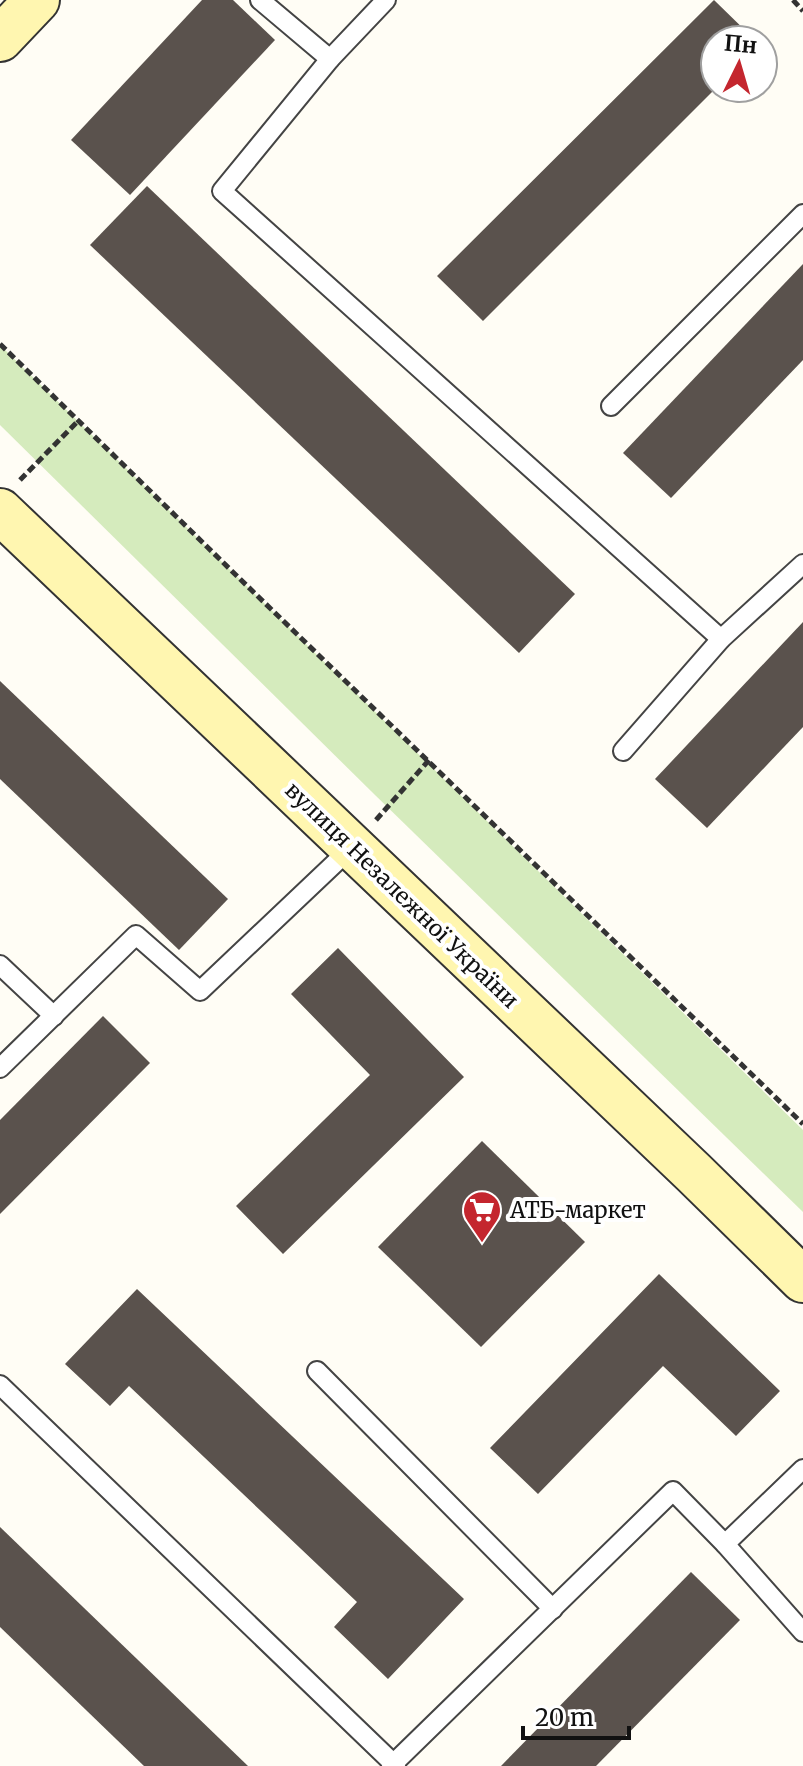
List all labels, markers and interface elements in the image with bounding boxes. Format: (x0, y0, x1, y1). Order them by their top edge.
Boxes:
north arrow (699, 24, 779, 104)
text: Пн (723, 29, 758, 59)
street label: вулиця Незалежної України (279, 776, 525, 1014)
supermarket icon: АТБ-маркет (461, 1189, 503, 1244)
place label: АТБ-маркет (509, 1196, 646, 1224)
scale bar (523, 1690, 629, 1740)
text: 20 m (535, 1702, 594, 1733)

